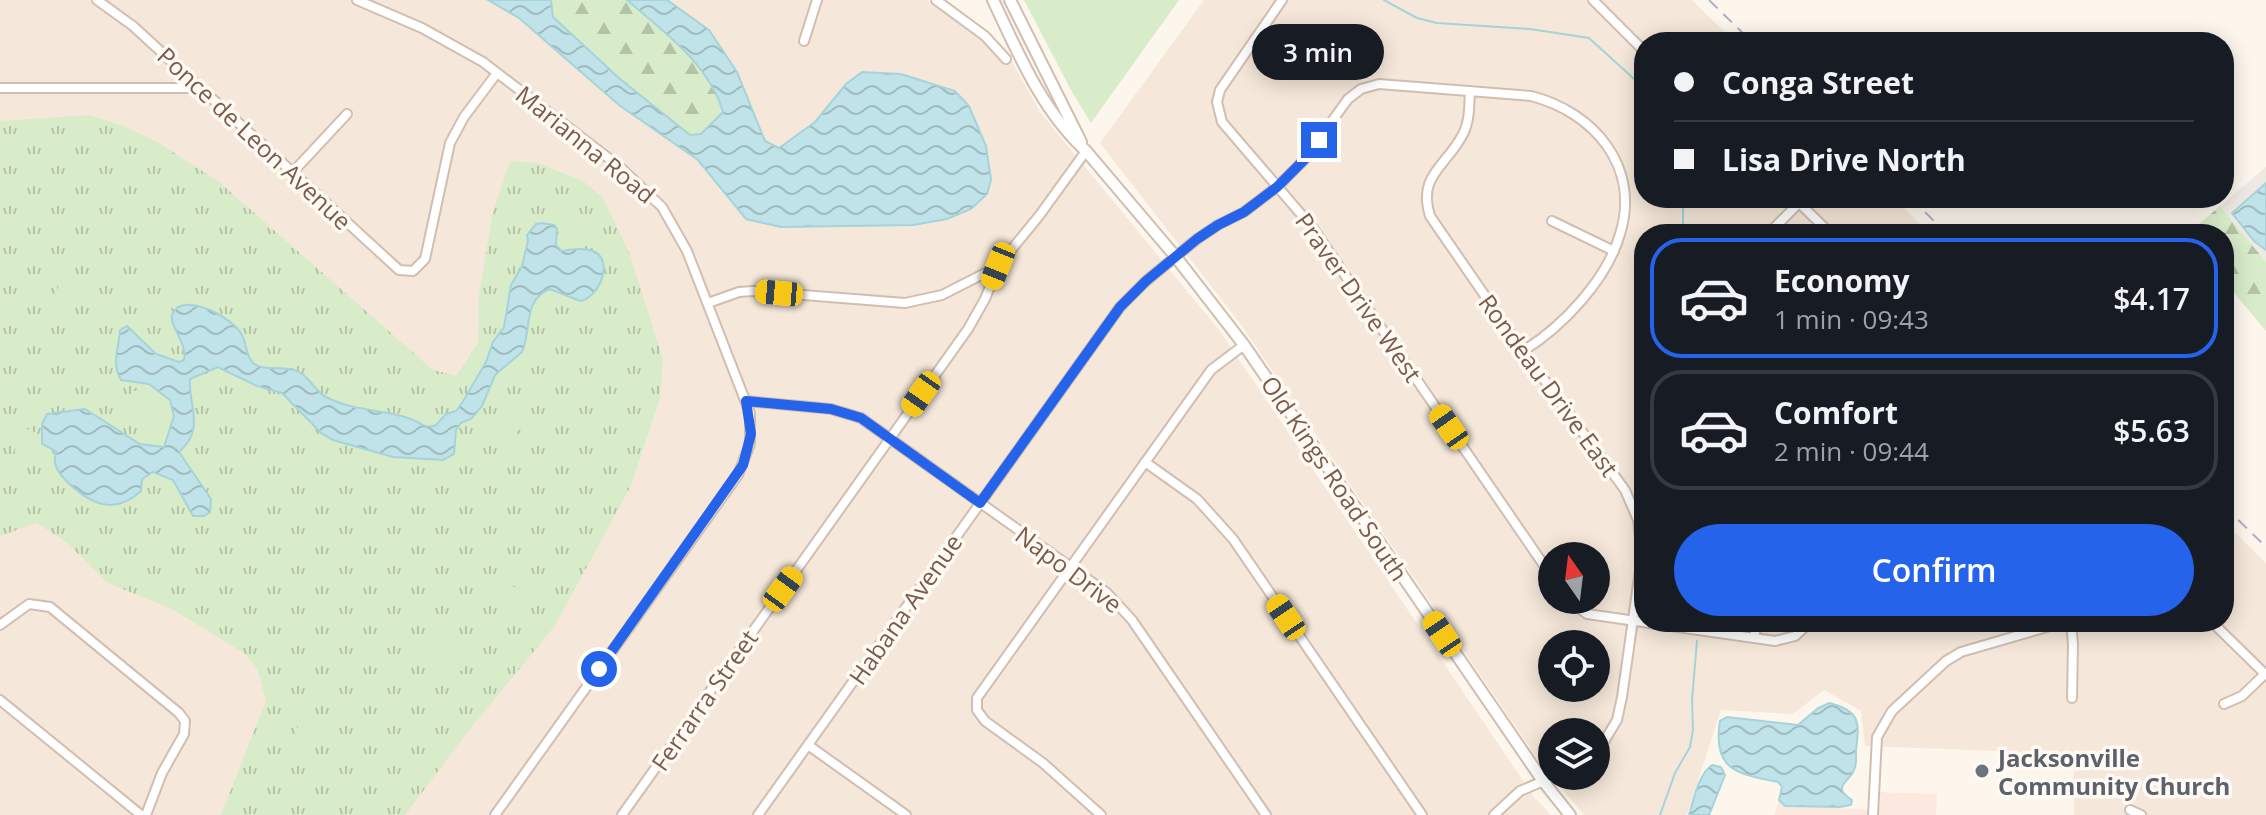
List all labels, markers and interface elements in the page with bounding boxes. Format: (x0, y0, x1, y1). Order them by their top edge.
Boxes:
callout: 3 min (1253, 24, 1385, 80)
text: 3 min (1283, 34, 1353, 70)
street label: Ponce de Leon Avenue (151, 39, 359, 237)
text: Conga Street (1722, 62, 1914, 103)
street label: Marianna Road (509, 78, 663, 210)
route end (1301, 122, 1337, 158)
text: Lisa Drive North (1722, 139, 1966, 180)
street label: Praver Drive West (1288, 206, 1430, 388)
car (978, 239, 1018, 293)
text: Economy (1774, 260, 1910, 301)
icon: car (1678, 262, 1750, 334)
text: $4.17 (2113, 278, 2190, 319)
car (754, 279, 804, 307)
street label: Rondeau Drive East (1472, 287, 1626, 483)
text: 1 min · 09:43 (1774, 301, 1929, 337)
car (897, 367, 945, 421)
street label: Old Kings Road South (1254, 369, 1416, 587)
text: Comfort (1774, 392, 1898, 433)
icon: car (1678, 394, 1750, 466)
car (1425, 400, 1473, 454)
text: $5.63 (2113, 410, 2190, 451)
text: 2 min · 09:44 (1774, 433, 1929, 469)
street label: Napo Drive (1009, 518, 1129, 620)
button: Confirm (1674, 524, 2194, 616)
street label: Habana Avenue (841, 527, 969, 691)
north arrow (1538, 542, 1610, 614)
map controls (1538, 542, 1610, 790)
car (759, 563, 807, 615)
car (1263, 590, 1309, 644)
car (1419, 607, 1465, 661)
street label: Ferrarra Street (643, 623, 765, 777)
button: locate (1538, 630, 1610, 702)
route start (581, 651, 617, 687)
button: layers (1538, 718, 1610, 790)
place label: Jacksonville Community Church (1996, 741, 2230, 802)
marker: Jacksonville Community Church (1973, 762, 1991, 780)

